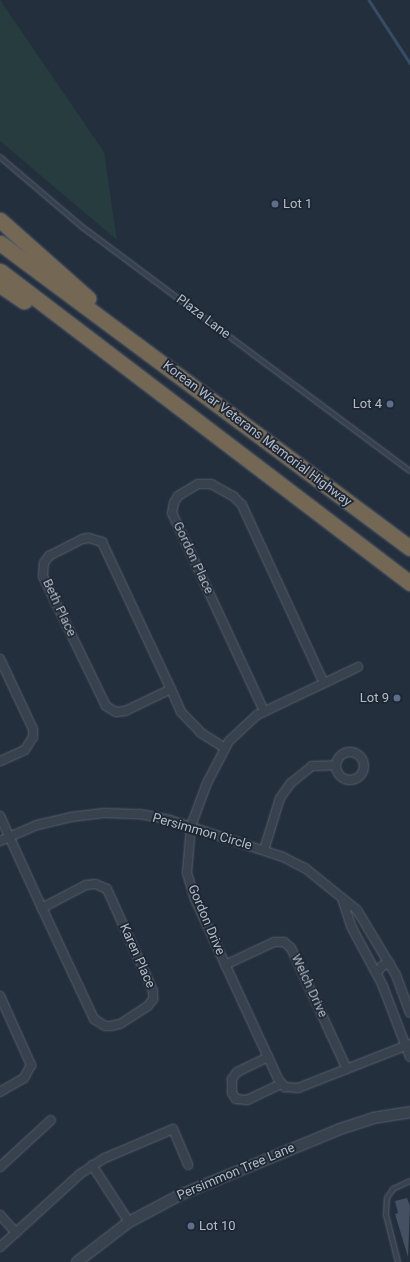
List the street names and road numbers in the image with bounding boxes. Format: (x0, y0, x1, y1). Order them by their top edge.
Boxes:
street label: Plaza Lane (173, 292, 233, 342)
street label: Korean War Veterans Memorial Highway (160, 358, 354, 510)
street label: Gordon Place (169, 519, 217, 597)
street label: Beth Place (39, 577, 79, 639)
street label: Persimmon Circle (151, 810, 253, 854)
street label: Gordon Drive (184, 882, 228, 958)
street label: Karen Place (116, 921, 158, 991)
street label: Welch Drive (288, 952, 330, 1020)
street label: Persimmon Tree Lane (175, 1140, 297, 1204)

